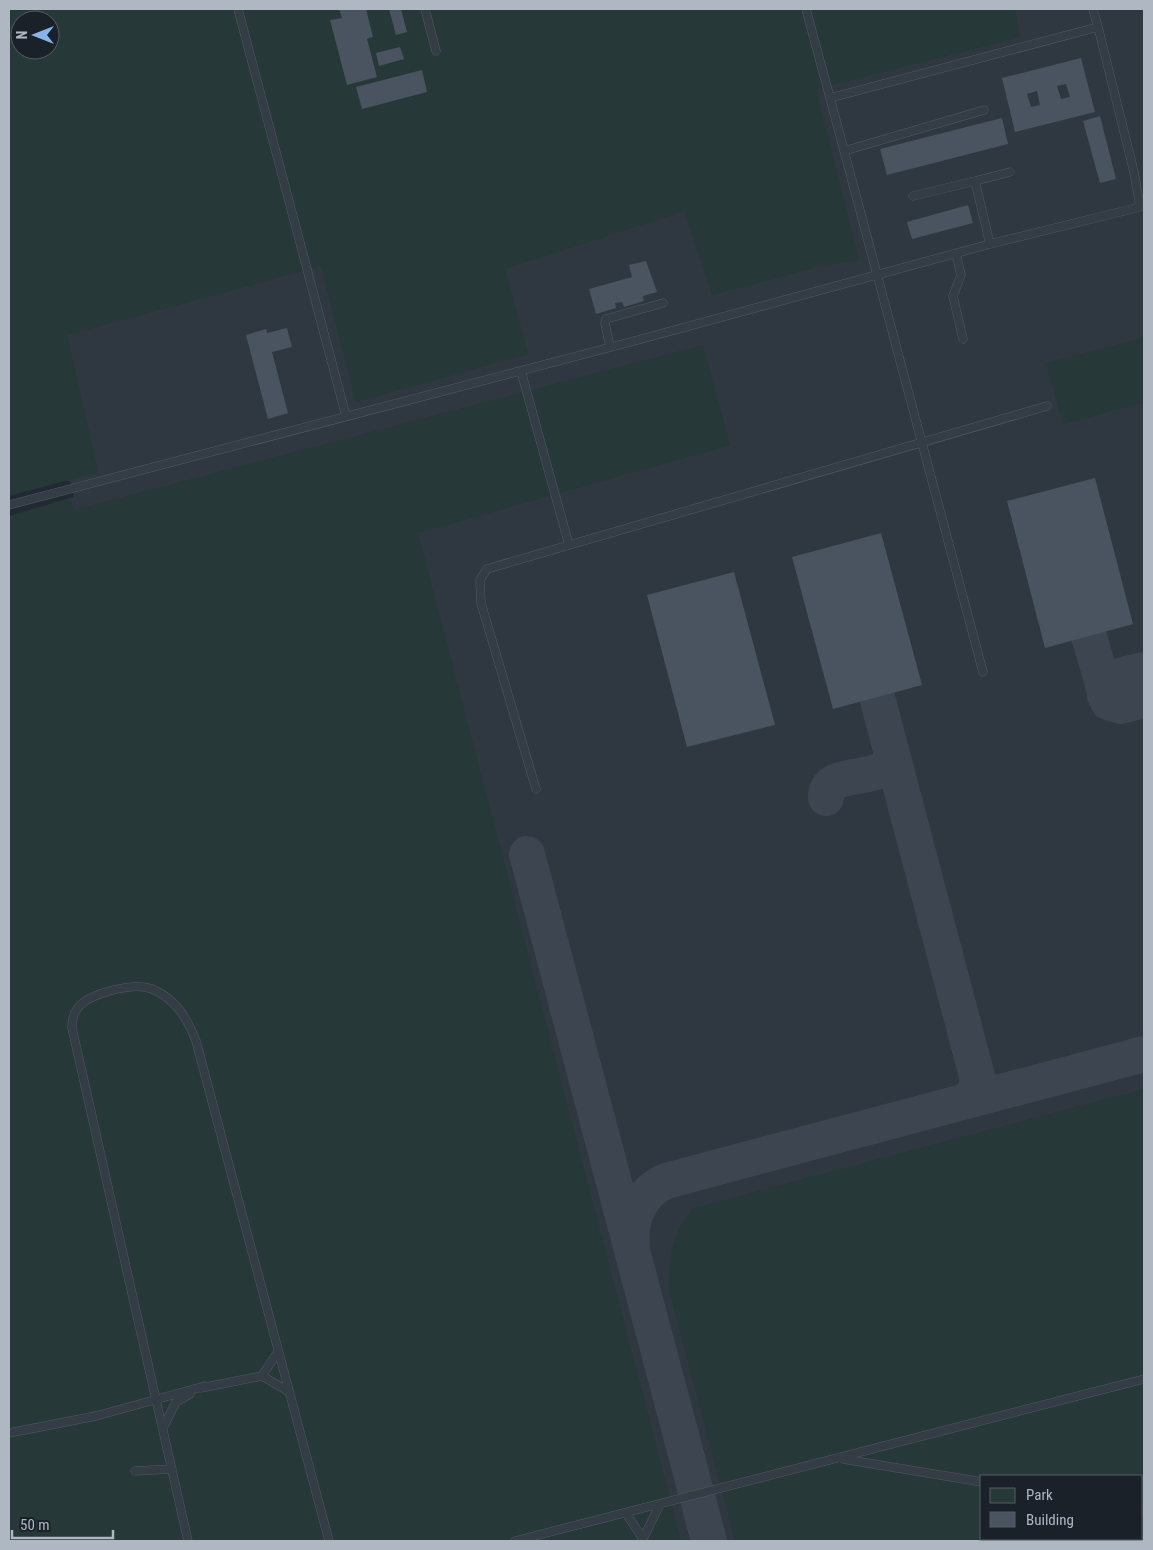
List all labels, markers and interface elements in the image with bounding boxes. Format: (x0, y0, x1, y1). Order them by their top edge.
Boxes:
north arrow (10, 10, 60, 60)
text: N (14, 31, 30, 39)
legend (980, 1475, 1143, 1540)
text: Park (1026, 1486, 1053, 1504)
scale bar (12, 1508, 114, 1540)
text: Building (1026, 1511, 1074, 1529)
text: 50 m (20, 1516, 50, 1534)

